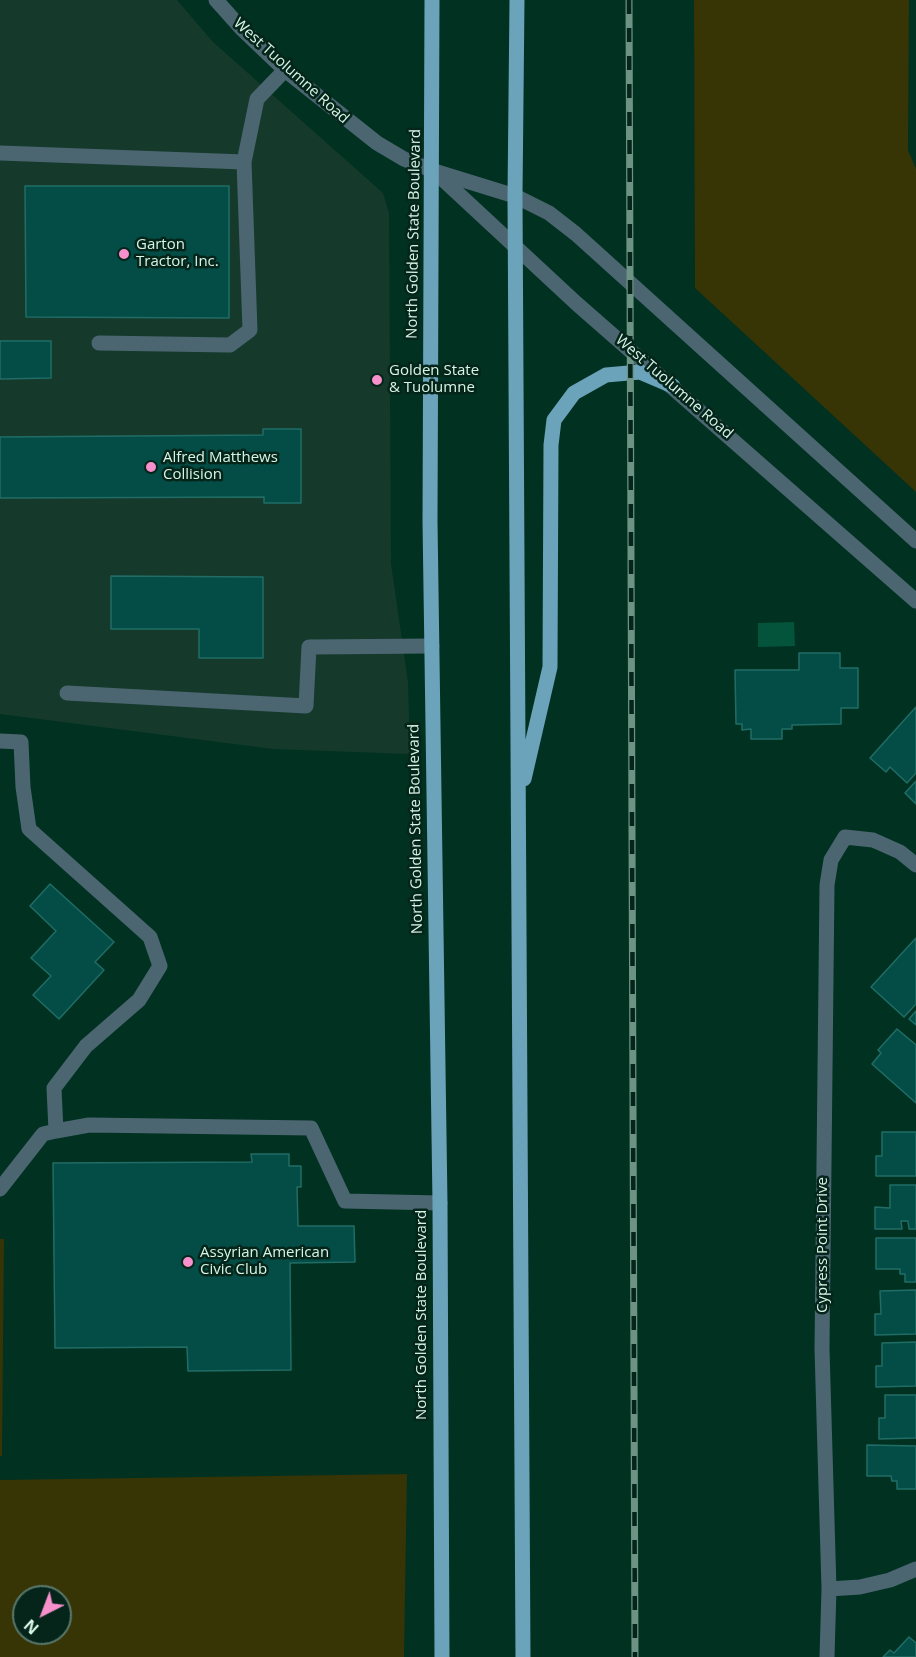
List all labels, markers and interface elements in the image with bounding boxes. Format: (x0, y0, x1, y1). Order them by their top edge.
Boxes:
street label: West Tuolumne Road (229, 14, 353, 128)
street label: North Golden State Boulevard (403, 129, 425, 339)
place label: Garton Tractor, Inc. (136, 236, 219, 271)
marker: Garton Tractor, Inc. (117, 247, 131, 261)
street label: West Tuolumne Road (612, 331, 736, 443)
place label: Golden State & Tuolumne (389, 362, 479, 397)
marker: Golden State & Tuolumne (370, 373, 384, 387)
place label: Alfred Matthews Collision (163, 449, 278, 484)
marker: Alfred Matthews Collision (144, 460, 158, 474)
street label: North Golden State Boulevard (405, 724, 427, 934)
street label: Cypress Point Drive (814, 1177, 832, 1313)
street label: North Golden State Boulevard (413, 1210, 431, 1420)
place label: Assyrian American Civic Club (200, 1244, 329, 1279)
marker: Assyrian American Civic Club (181, 1255, 195, 1269)
north arrow (12, 1585, 72, 1645)
text: N (19, 1614, 43, 1639)

